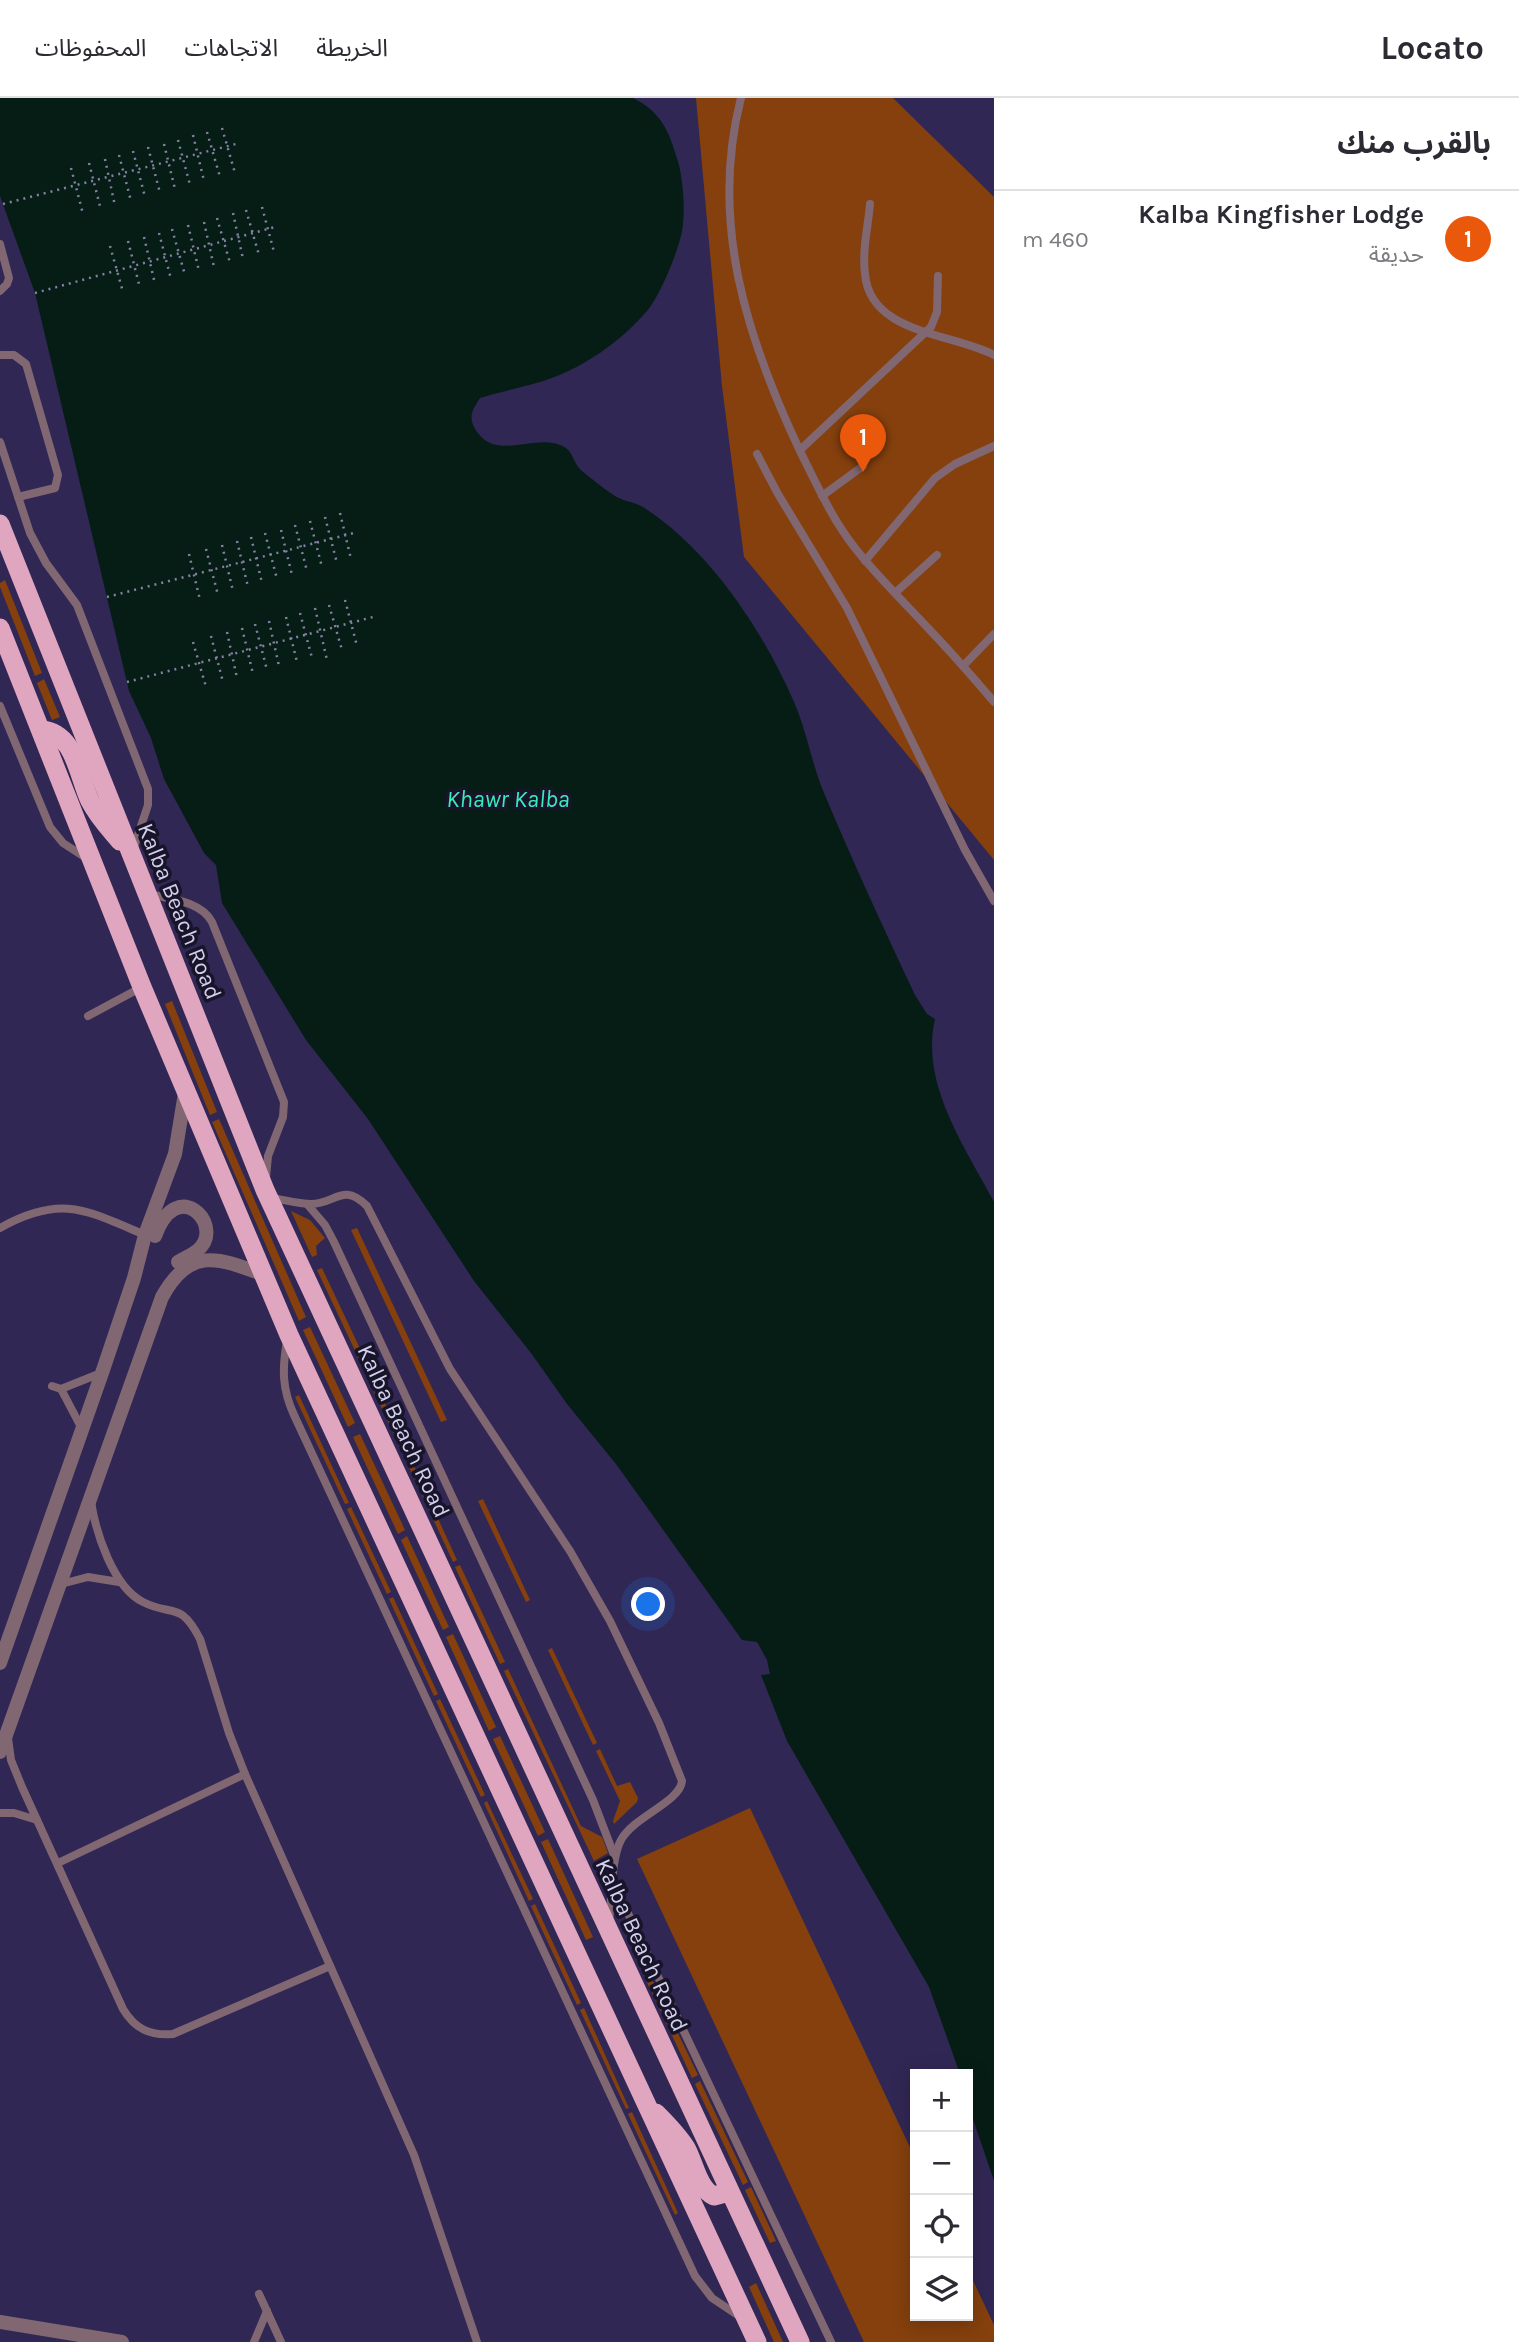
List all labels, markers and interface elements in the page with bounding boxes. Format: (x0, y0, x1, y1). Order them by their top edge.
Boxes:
text: Locato (1381, 29, 1484, 67)
text: المحفوظات (35, 34, 146, 62)
text: الاتجاهات (184, 34, 278, 62)
text: الخريطة (316, 34, 388, 62)
text: بالقرب منك (1337, 125, 1491, 161)
text: Kalba Kingfisher Lodge (1138, 199, 1424, 230)
text: 460 m (1022, 226, 1089, 253)
text: 1 (1464, 226, 1472, 253)
text: حديقة (1369, 241, 1424, 268)
pin: 1 (840, 414, 886, 472)
water label: Khawr Kalba (446, 785, 570, 813)
street label: Kalba Beach Road (132, 819, 227, 1003)
street label: Kalba Beach Road (352, 1340, 455, 1522)
your location (631, 1587, 665, 1621)
street label: Kalba Beach Road (590, 1854, 693, 2036)
map controls (910, 2069, 973, 2321)
button: + (910, 2069, 973, 2132)
button: − (910, 2132, 973, 2195)
button: locate (910, 2195, 973, 2258)
button: layers (910, 2258, 973, 2321)

